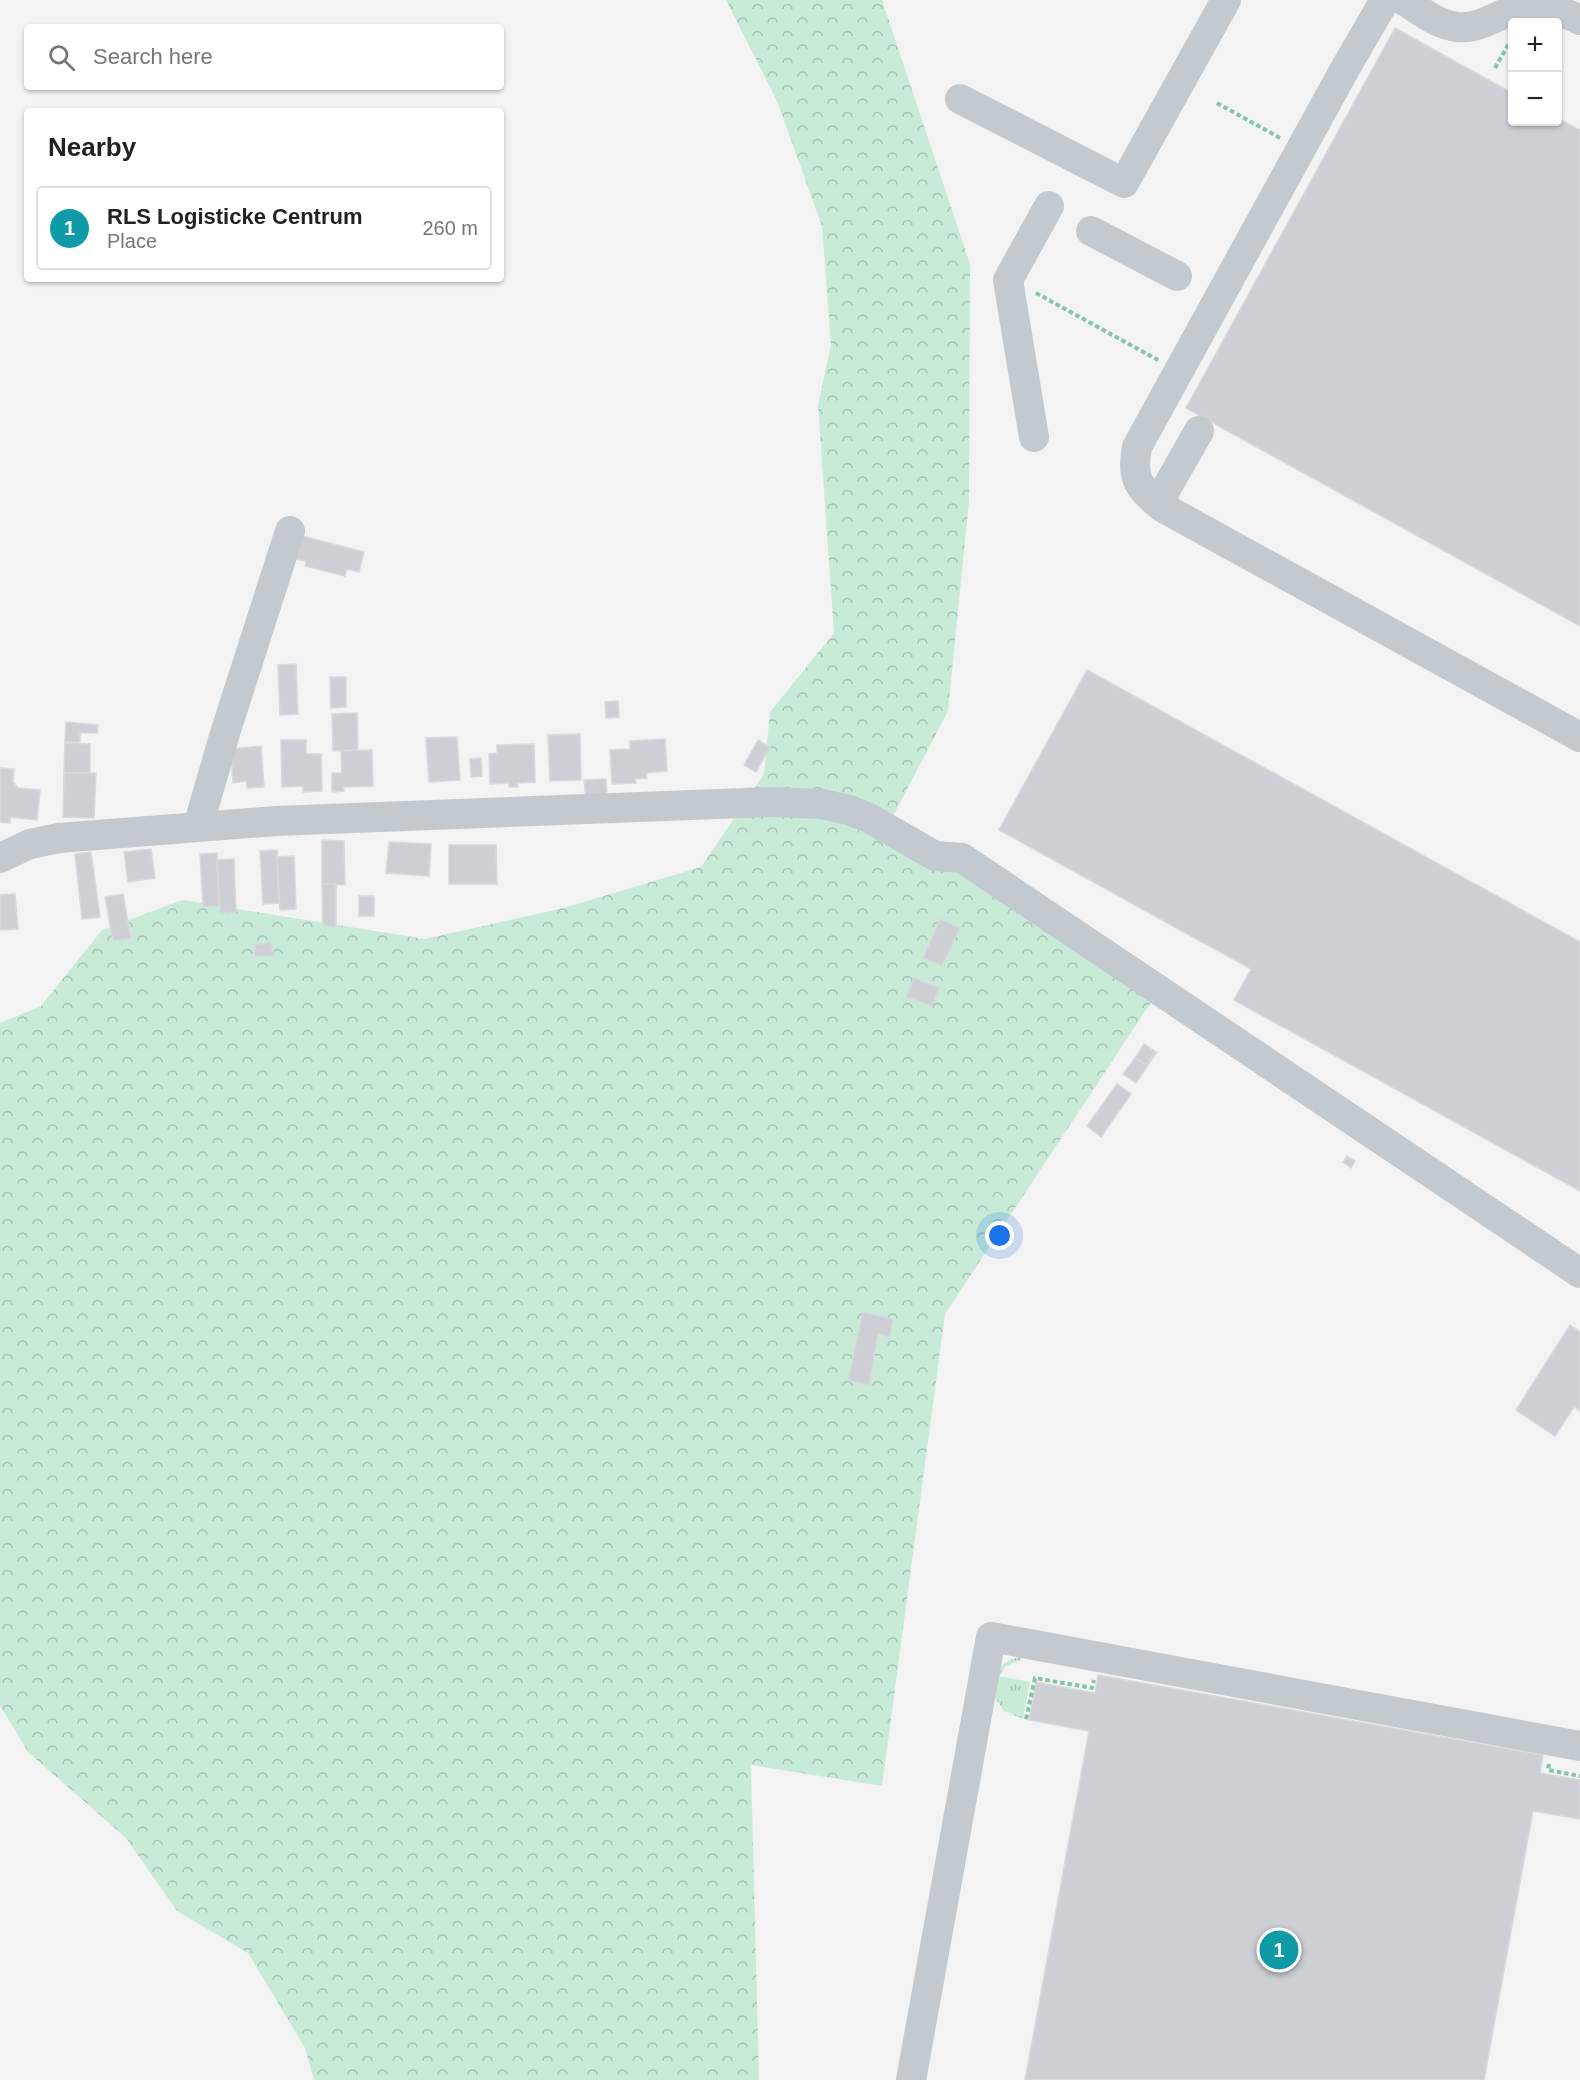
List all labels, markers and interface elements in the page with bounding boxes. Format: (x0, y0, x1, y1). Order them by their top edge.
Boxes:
map controls (1508, 18, 1562, 126)
button: + (1508, 18, 1562, 72)
search box (24, 24, 504, 90)
icon: search (45, 41, 78, 74)
text: Search here (93, 44, 213, 69)
button: − (1508, 72, 1562, 126)
text: Nearby (48, 132, 136, 162)
text: RLS Logisticke Centrum (107, 204, 362, 229)
text: 1 (64, 217, 75, 239)
text: 260 m (422, 217, 478, 239)
text: Place (107, 230, 157, 252)
your location (985, 1221, 1014, 1250)
pin: 1 (1260, 1928, 1298, 1972)

